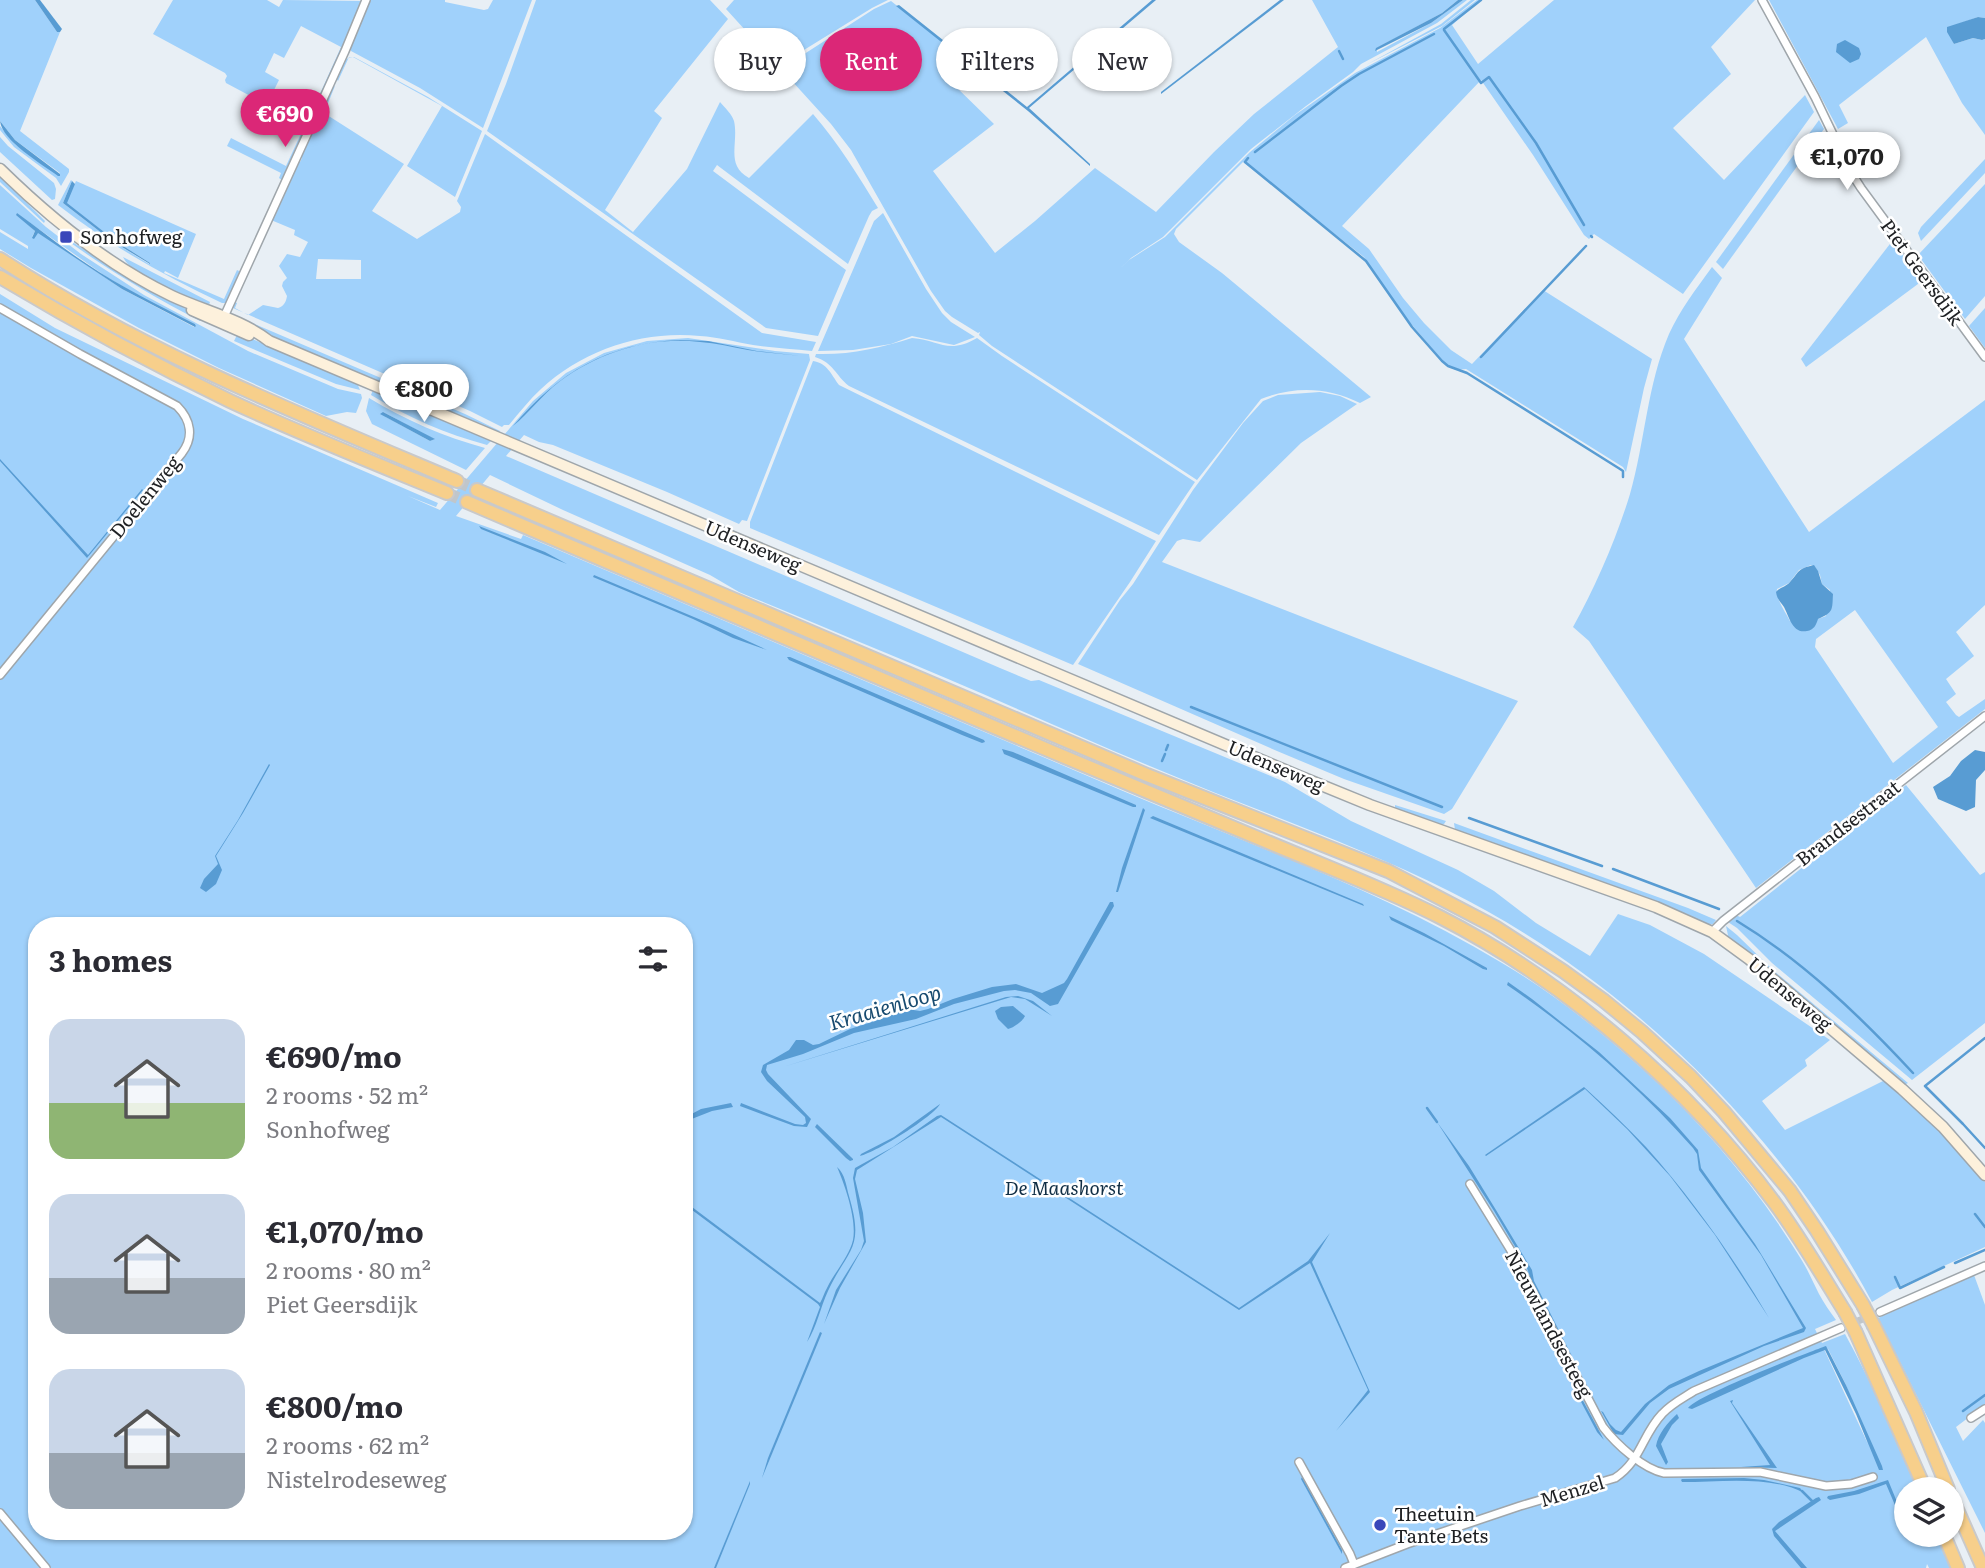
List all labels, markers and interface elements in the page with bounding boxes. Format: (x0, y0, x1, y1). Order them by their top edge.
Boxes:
chip: Buy (714, 28, 806, 91)
chip: Rent (820, 28, 922, 91)
chip: Filters (936, 28, 1058, 91)
chip: New (1072, 28, 1172, 91)
pin: €690 (244, 90, 326, 149)
text: €690 (257, 95, 313, 129)
pin: €1,070 (1790, 132, 1904, 192)
text: €1,070 (1810, 138, 1884, 172)
street label: Piet Geersdijk (1875, 213, 1971, 331)
place label: Sonhofweg (80, 222, 183, 250)
marker: Sonhofweg (58, 229, 74, 245)
pin: €800 (383, 364, 465, 424)
text: €800 (395, 370, 453, 404)
street label: Doelenweg (102, 449, 187, 544)
street label: Udenseweg (701, 512, 807, 578)
street label: Udenseweg (1224, 732, 1330, 798)
street label: Brandsestraat (1789, 772, 1906, 872)
text: 3 homes (49, 937, 172, 981)
icon: filters (634, 940, 672, 978)
street label: Udenseweg (1742, 949, 1839, 1037)
water label: Kraaienloop (825, 975, 944, 1036)
text: €690/mo (266, 1033, 402, 1077)
icon: home (105, 1047, 189, 1131)
text: 2 rooms · 52 m² (266, 1077, 428, 1111)
text: Sonhofweg (266, 1111, 390, 1145)
park label: De Maashorst (1004, 1173, 1124, 1201)
text: €1,070/mo (266, 1208, 424, 1252)
icon: home (105, 1222, 189, 1306)
street label: Nieuwlandsesteeg (1499, 1245, 1601, 1403)
text: 2 rooms · 80 m² (266, 1252, 431, 1286)
text: Piet Geersdijk (266, 1286, 418, 1320)
text: €800/mo (266, 1383, 403, 1427)
icon: home (105, 1397, 189, 1481)
text: 2 rooms · 62 m² (266, 1427, 429, 1461)
text: Nistelrodeseweg (266, 1461, 447, 1495)
street label: Menzel (1536, 1467, 1607, 1513)
map controls (1894, 1477, 1964, 1547)
button: layers (1894, 1477, 1964, 1547)
place label: Theetuin Tante Bets (1394, 1499, 1488, 1549)
marker: Theetuin Tante Bets (1372, 1517, 1388, 1533)

